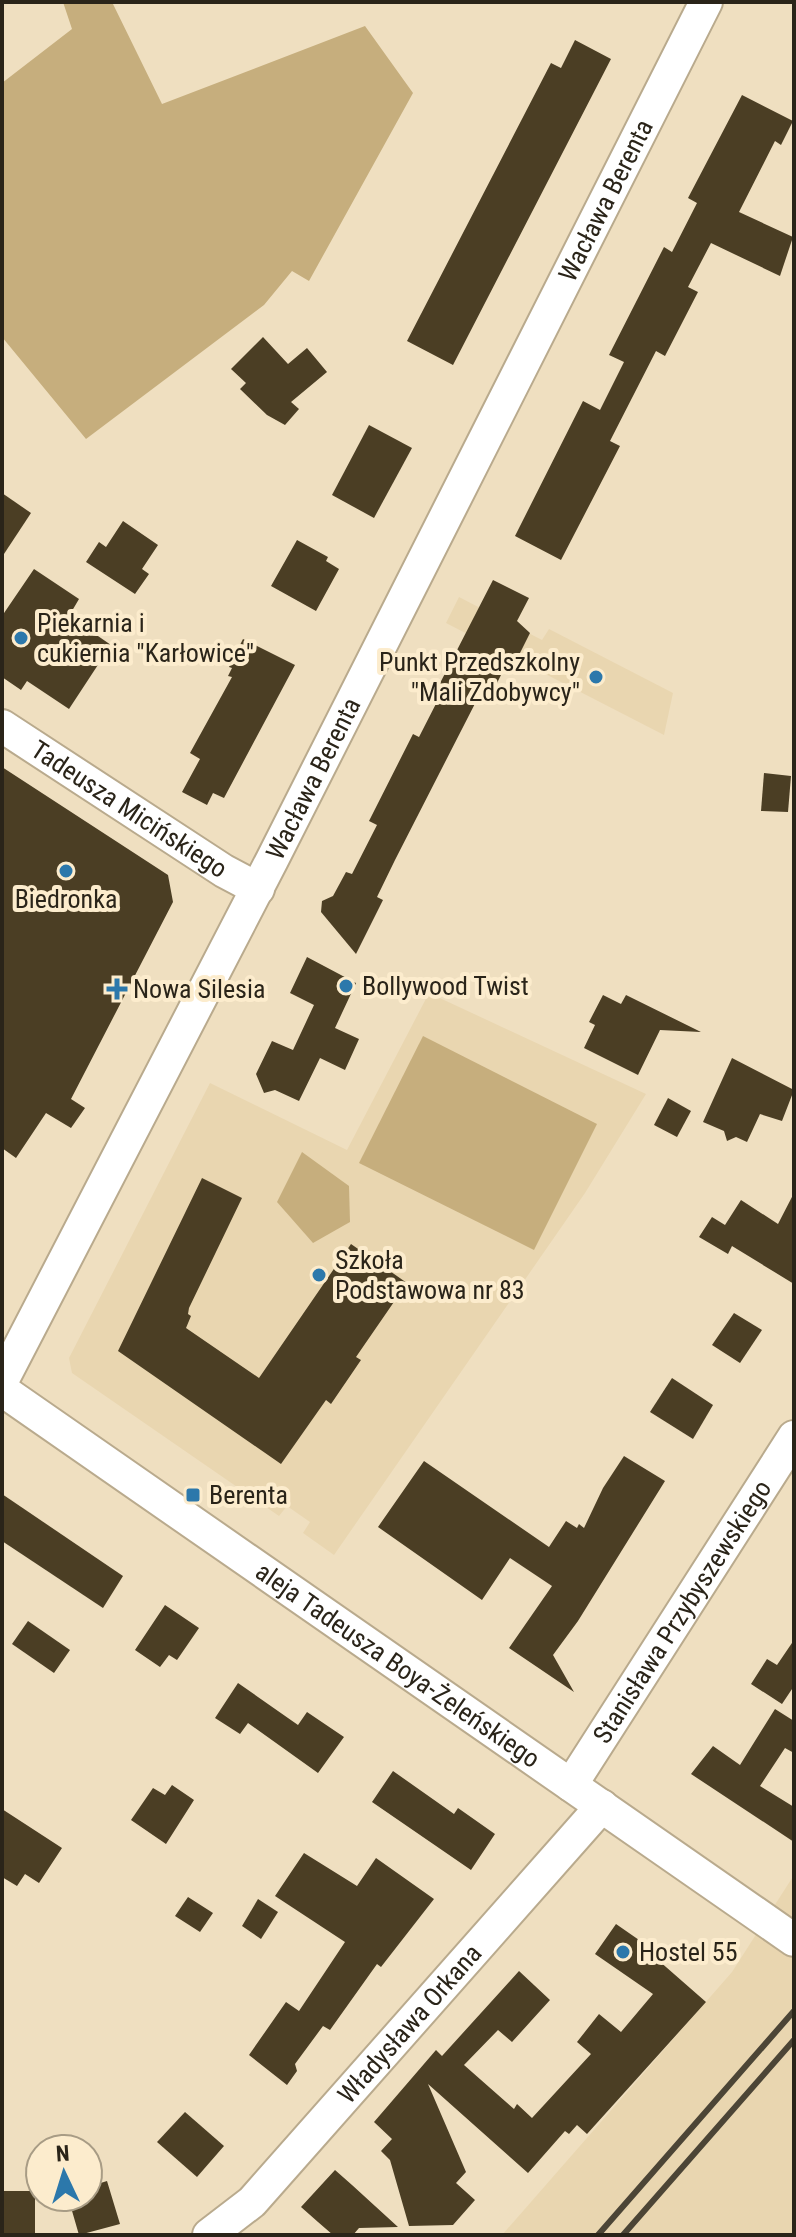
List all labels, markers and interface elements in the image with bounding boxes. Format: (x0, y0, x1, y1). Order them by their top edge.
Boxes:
street label: Wacława Berenta (552, 115, 659, 286)
place label: Piekarnia i cukiernia "Karłowice" (37, 608, 254, 668)
marker: Piekarnia i cukiernia "Karłowice" (12, 629, 30, 647)
place label: Punkt Przedszkolny "Mali Zdobywcy" (379, 647, 580, 707)
marker: Punkt Przedszkolny "Mali Zdobywcy" (587, 668, 605, 686)
street label: Wacława Berenta (260, 693, 367, 864)
street label: Tadeusza Micińskiego (26, 734, 233, 884)
marker: Biedronka (57, 862, 75, 880)
place label: Biedronka (15, 884, 117, 914)
place label: Bollywood Twist (362, 971, 529, 1001)
place label: Nowa Silesia (133, 974, 265, 1004)
marker: Bollywood Twist (337, 977, 355, 995)
marker: Nowa Silesia (108, 980, 126, 998)
place label: Szkoła Podstawowa nr 83 (335, 1245, 525, 1305)
marker: Szkoła Podstawowa nr 83 (310, 1266, 328, 1284)
street label: Stanisława Przybyszewskiego (587, 1474, 777, 1749)
place label: Berenta (209, 1480, 288, 1510)
marker: Berenta (184, 1486, 202, 1504)
street label: aleja Tadeusza Boya-Żeleńskiego (250, 1556, 546, 1774)
place label: Hostel 55 (639, 1937, 738, 1967)
street label: Władysława Orkana (332, 1938, 487, 2109)
marker: Hostel 55 (614, 1943, 632, 1961)
north arrow (24, 2133, 104, 2213)
text: N (55, 2141, 70, 2166)

